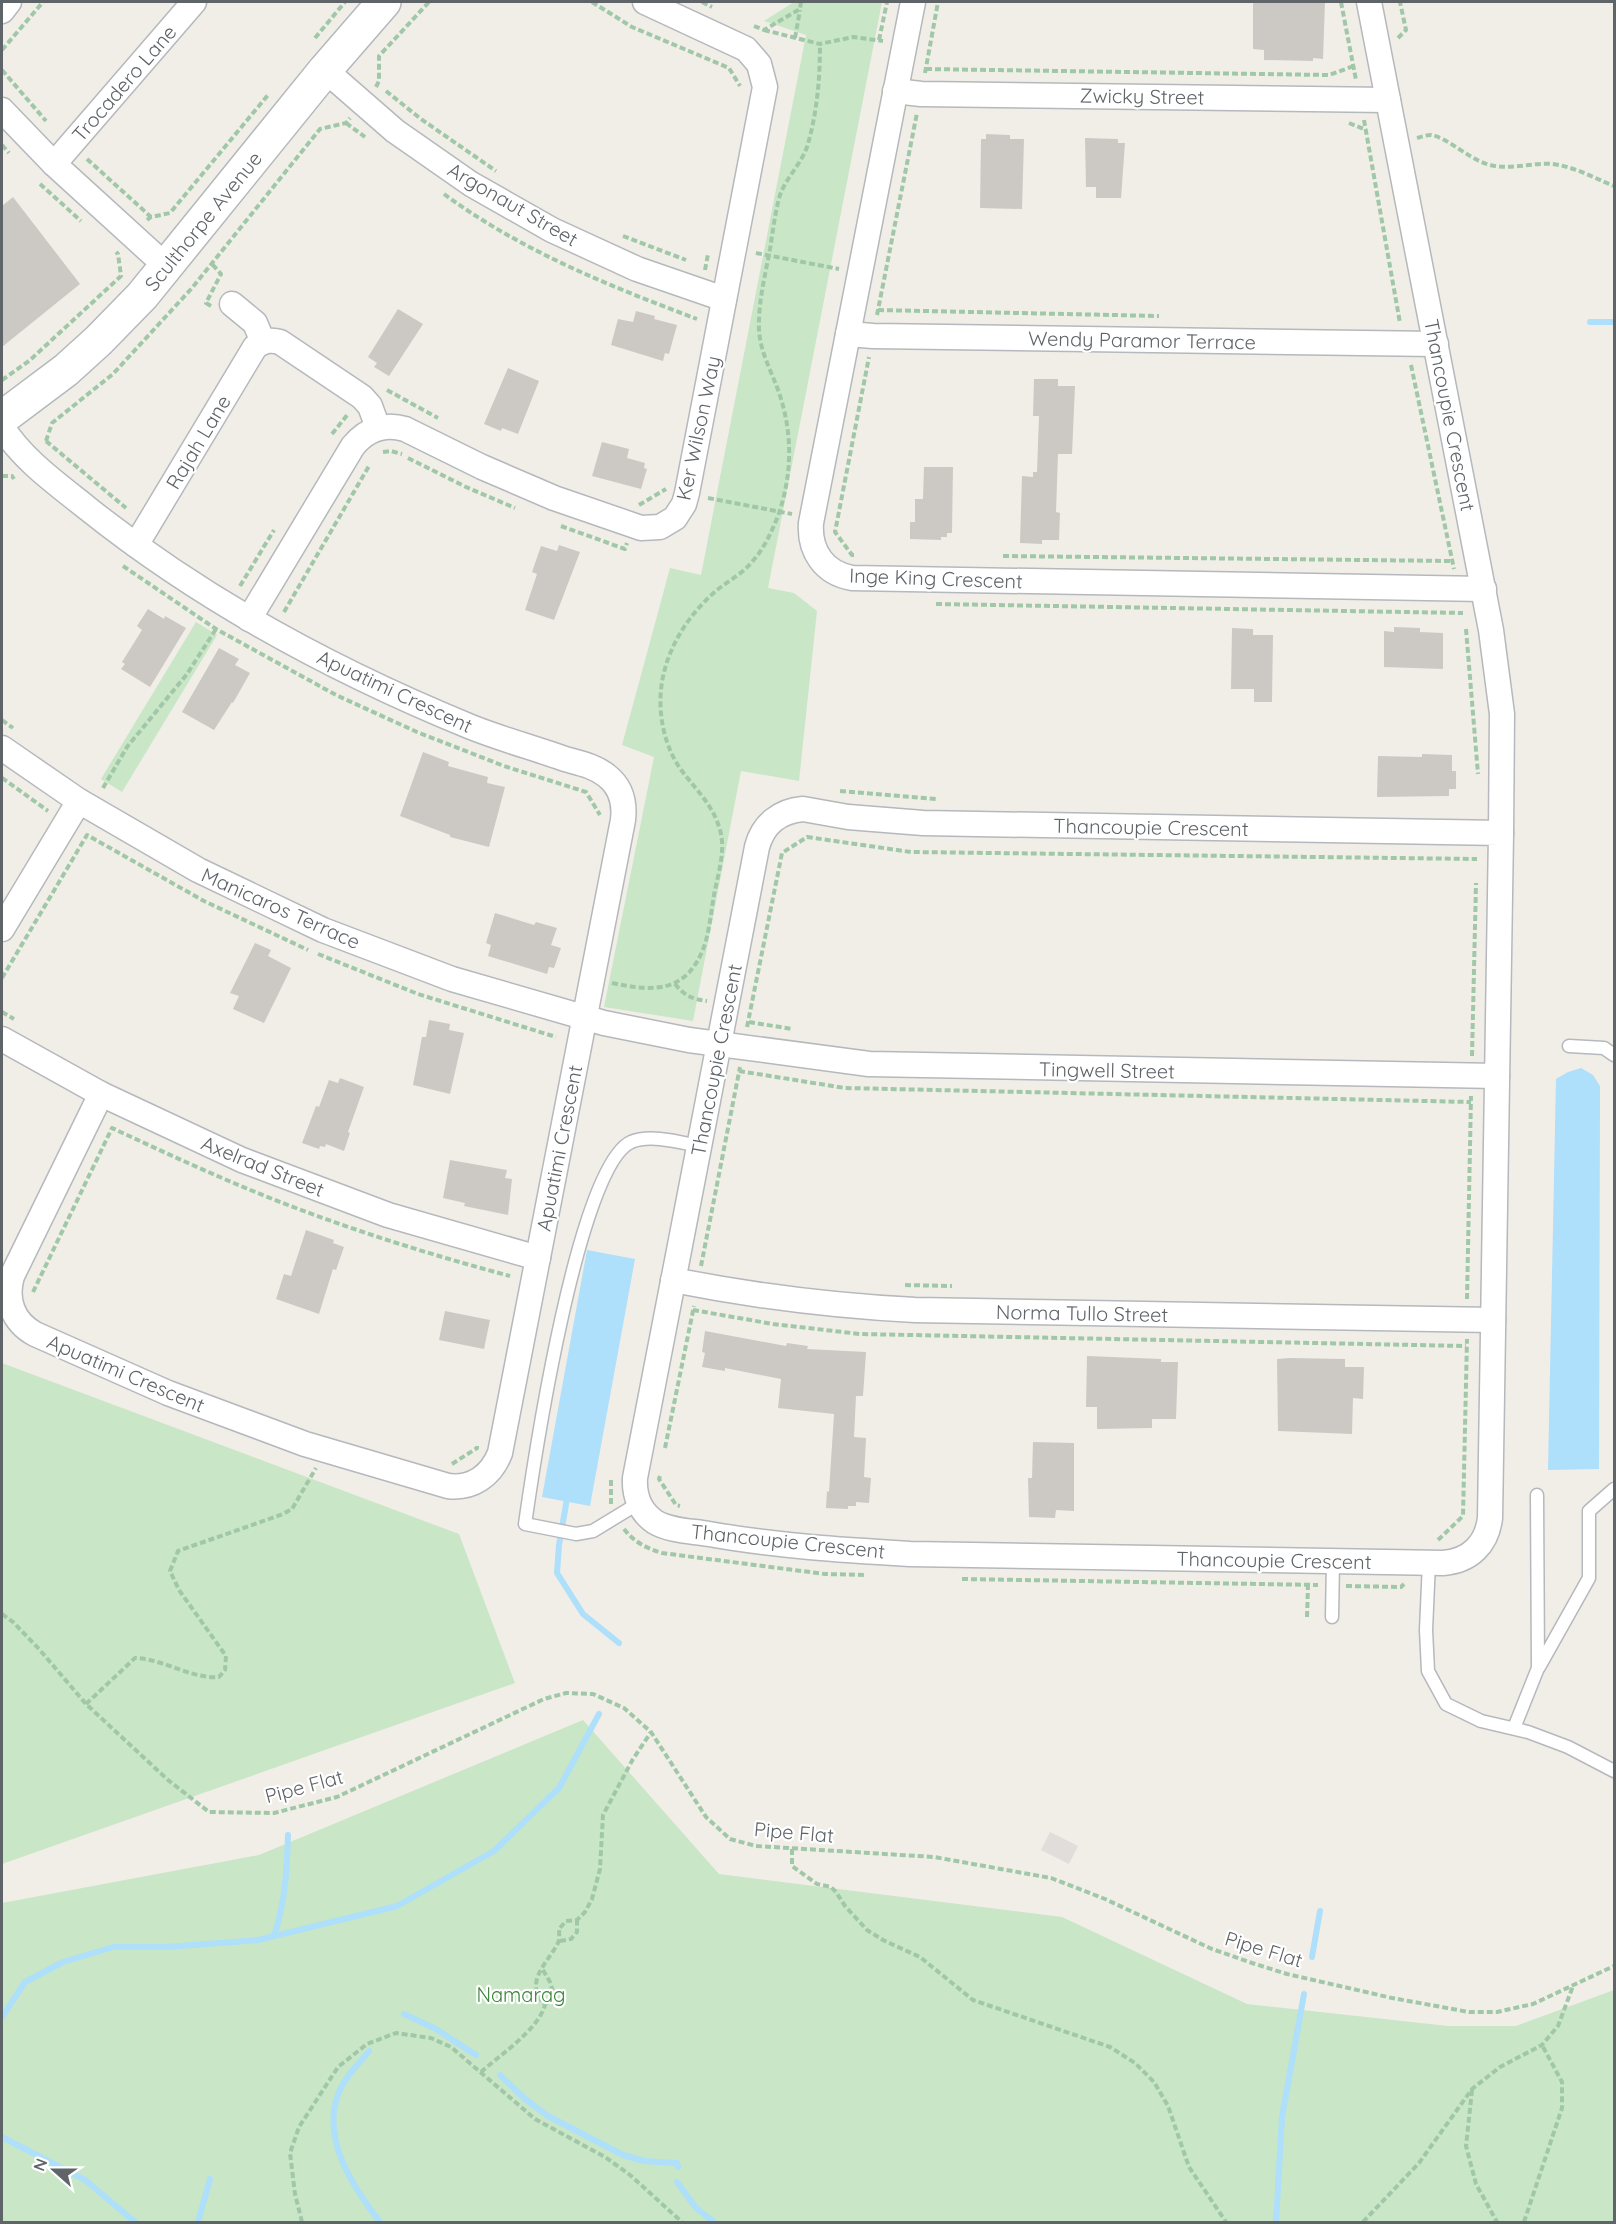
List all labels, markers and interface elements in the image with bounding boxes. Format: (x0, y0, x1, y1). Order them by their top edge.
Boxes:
street label: Trocadero Lane (66, 19, 182, 147)
street label: Zwicky Street (1079, 82, 1205, 110)
street label: Sculthorpe Avenue (139, 146, 267, 296)
street label: Argonaut Street (443, 157, 583, 251)
street label: Thancoupie Crescent (1419, 317, 1481, 513)
street label: Wendy Paramor Terrace (1028, 326, 1256, 354)
street label: Ker Wilson Way (671, 354, 725, 502)
street label: Rajah Lane (160, 390, 236, 494)
street label: Inge King Crescent (849, 562, 1023, 594)
street label: Apuatimi Crescent (313, 644, 477, 738)
street label: Thancoupie Crescent (1053, 813, 1249, 841)
street label: Manicaros Terrace (198, 862, 364, 954)
street label: Thancoupie Crescent (685, 962, 747, 1158)
street label: Tingwell Street (1039, 1056, 1175, 1084)
street label: Apuatimi Crescent (531, 1063, 587, 1233)
street label: Axelrad Street (198, 1130, 328, 1202)
street label: Norma Tullo Street (996, 1299, 1169, 1327)
street label: Apuatimi Crescent (44, 1329, 209, 1418)
street label: Thancoupie Crescent (690, 1518, 887, 1564)
street label: Thancoupie Crescent (1176, 1546, 1372, 1574)
street label: Pipe Flat (262, 1764, 346, 1808)
street label: Pipe Flat (753, 1816, 835, 1848)
street label: Pipe Flat (1222, 1925, 1306, 1973)
park label: Namarag (476, 1982, 566, 2007)
north arrow (24, 2140, 84, 2200)
text: N (29, 2156, 51, 2174)

